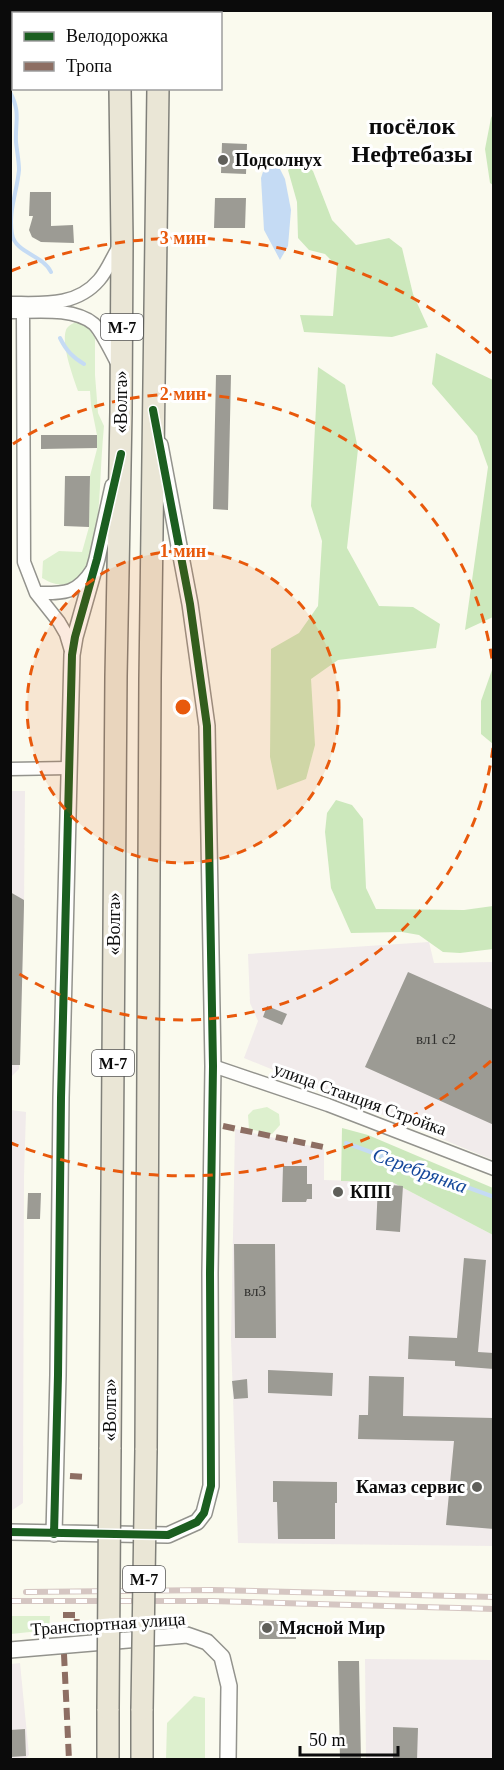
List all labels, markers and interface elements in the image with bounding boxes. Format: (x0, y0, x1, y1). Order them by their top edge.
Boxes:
legend (12, 12, 222, 90)
text: Велодорожка (66, 26, 168, 46)
text: Тропа (66, 56, 112, 76)
district label: посёлок Нефтебазы (351, 113, 473, 167)
place label: Подсолнух (235, 150, 322, 170)
marker: Подсолнух (216, 153, 230, 167)
text: 3 мин (160, 228, 206, 248)
road number: М-7 (101, 314, 143, 340)
street label: «Волга» (111, 370, 131, 434)
text: 2 мин (160, 384, 206, 404)
text: 1 мин (160, 541, 206, 561)
centre of rings (173, 697, 193, 717)
street label: «Волга» (104, 892, 124, 956)
house number: вл1 с2 (416, 1031, 456, 1047)
road number: М-7 (92, 1050, 134, 1076)
street label: улица Станция Стройка (271, 1058, 449, 1140)
water label: Серебрянка (369, 1143, 470, 1198)
place label: КПП (350, 1182, 391, 1202)
marker: КПП (331, 1185, 345, 1199)
house number: вл3 (244, 1283, 266, 1299)
street label: «Волга» (100, 1378, 120, 1442)
place label: Камаз сервис (356, 1477, 465, 1497)
marker: Камаз сервис (470, 1480, 484, 1494)
road number: М-7 (123, 1566, 165, 1592)
street label: Транспортная улица (30, 1609, 186, 1639)
place label: Мясной Мир (279, 1618, 385, 1638)
marker: Мясной Мир (260, 1621, 274, 1635)
scale bar (300, 1719, 398, 1757)
text: 50 m (309, 1730, 346, 1750)

